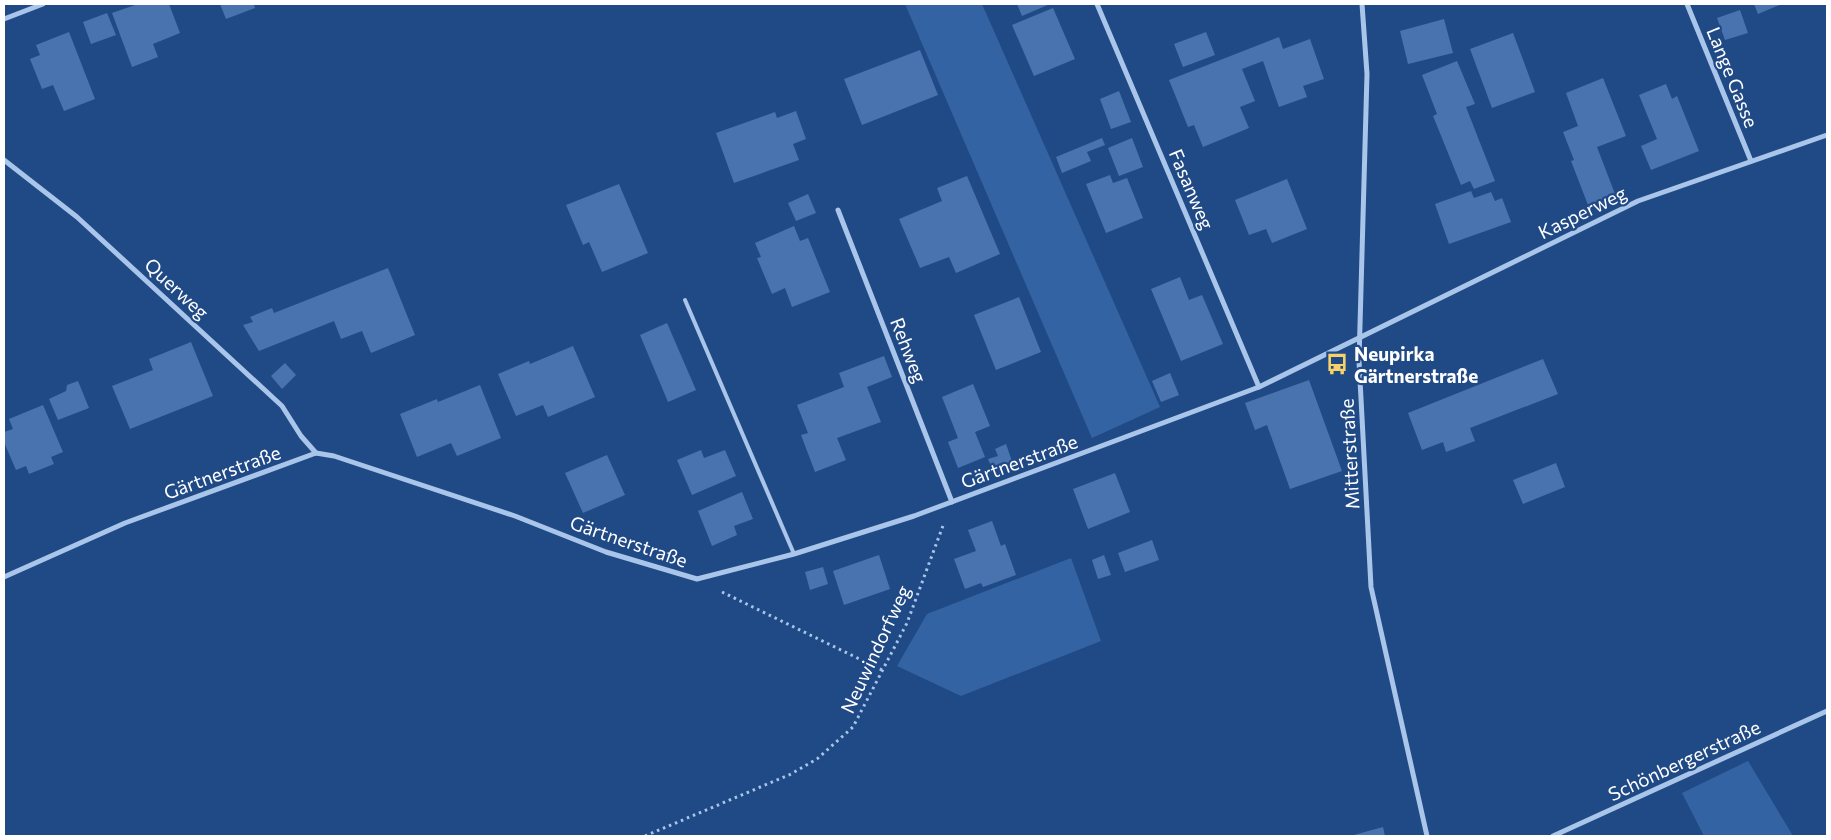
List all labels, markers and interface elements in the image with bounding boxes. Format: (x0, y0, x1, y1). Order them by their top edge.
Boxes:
street label: Lange Gasse (1702, 23, 1764, 131)
street label: Fasanweg (1165, 145, 1219, 233)
street label: Kasperweg (1534, 181, 1630, 243)
street label: Querweg (140, 253, 214, 323)
street label: Rehweg (886, 314, 932, 386)
place label: Neupirka Gärtnerstraße (1354, 342, 1478, 387)
bus stop icon: Neupirka Gärtnerstraße (1324, 351, 1350, 377)
street label: Mitterstraße (1335, 398, 1363, 510)
street label: Gärtnerstraße (957, 429, 1081, 493)
street label: Gärtnerstraße (160, 440, 284, 504)
street label: Gärtnerstraße (567, 510, 691, 572)
street label: Neuwindorfweg (835, 581, 915, 717)
street label: Schönbergerstraße (1604, 715, 1764, 805)

